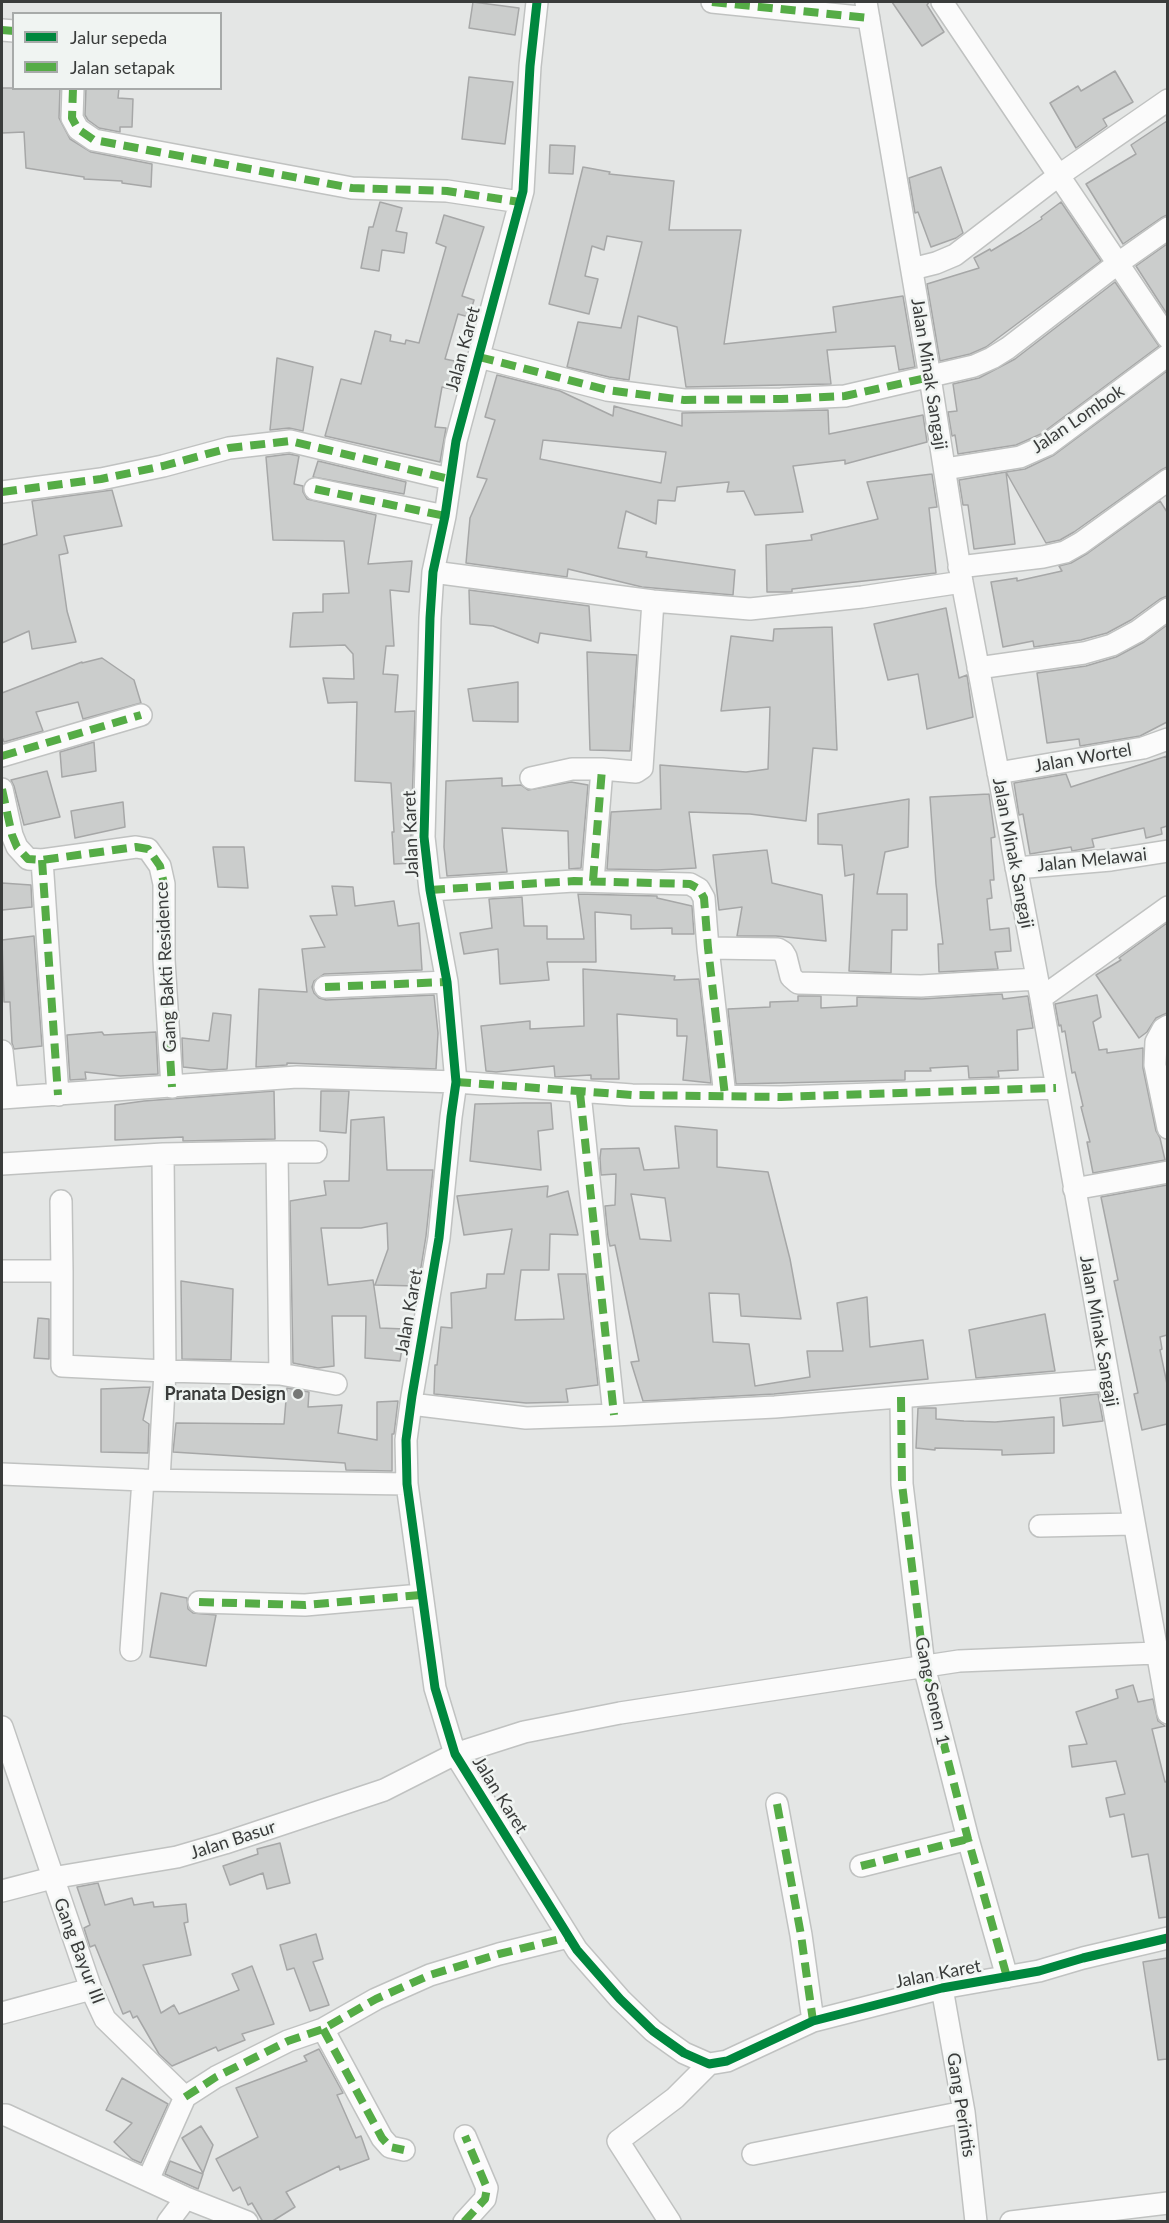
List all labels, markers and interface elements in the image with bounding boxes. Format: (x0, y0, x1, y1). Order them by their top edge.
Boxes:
legend (12, 12, 222, 90)
text: Jalur sepeda (70, 26, 167, 48)
text: Jalan setapak (70, 56, 175, 78)
street label: Jalan Minak Sangaji (906, 297, 952, 451)
street label: Jalan Karet (441, 304, 485, 394)
street label: Jalan Lombok (1028, 380, 1128, 458)
street label: Jalan Wortel (1033, 739, 1133, 777)
street label: Jalan Minak Sangaji (988, 776, 1038, 930)
street label: Jalan Karet (399, 790, 423, 878)
street label: Jalan Melawai (1036, 843, 1148, 877)
street label: Gang Bakti Residence (151, 881, 181, 1053)
street label: Jalan Minak Sangaji (1075, 1254, 1123, 1408)
street label: Jalan Karet (391, 1267, 427, 1357)
place label: Pranata Design (165, 1383, 286, 1405)
marker: Pranata Design (291, 1387, 305, 1401)
street label: Gang Senen 1 (910, 1635, 954, 1747)
street label: Jalan Karet (468, 1752, 532, 1838)
street label: Jalan Basur (187, 1816, 279, 1864)
street label: Gang Bayur III (49, 1895, 109, 2007)
street label: Jalan Karet (893, 1955, 983, 1993)
street label: Gang Perintis (942, 2051, 980, 2159)

